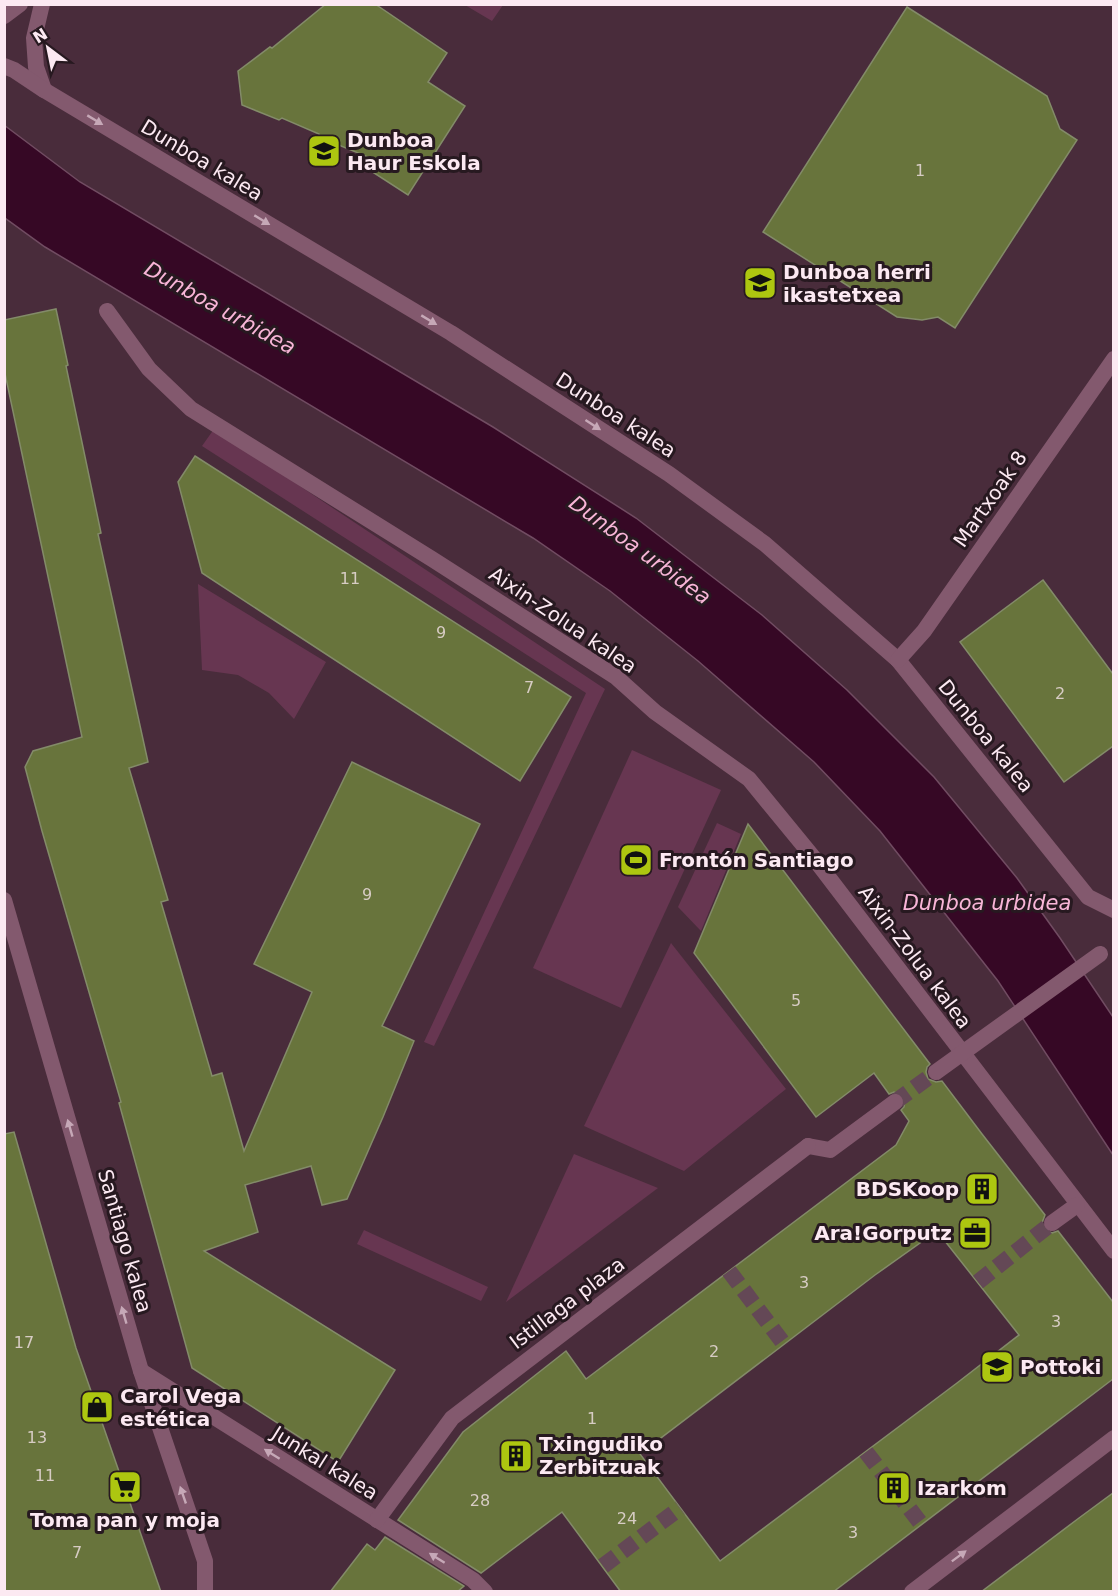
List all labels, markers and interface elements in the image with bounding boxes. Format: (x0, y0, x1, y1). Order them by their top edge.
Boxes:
north arrow (18, 18, 78, 78)
text: N (30, 24, 51, 47)
one-way arrow (87, 114, 103, 125)
street label: Dunboa kalea (137, 114, 267, 206)
place label: Dunboa Haur Eskola (347, 128, 481, 175)
school or university icon: Dunboa Haur Eskola (306, 133, 342, 169)
house number: 1 (915, 161, 925, 180)
one-way arrow (254, 215, 271, 225)
water label: Dunboa urbidea (140, 257, 300, 359)
place label: Dunboa herri ikastetxea (783, 260, 931, 307)
school or university icon: Dunboa herri ikastetxea (742, 265, 778, 301)
one-way arrow (421, 315, 437, 326)
street label: Dunboa kalea (552, 367, 680, 463)
one-way arrow (585, 419, 601, 431)
street label: Martxoak 8 (948, 446, 1032, 552)
water label: Dunboa urbidea (565, 491, 715, 609)
street label: Aixin-Zolua kalea (485, 562, 641, 678)
house number: 11 (340, 569, 360, 588)
house number: 9 (436, 623, 446, 642)
street label: Dunboa kalea (933, 675, 1039, 797)
house number: 7 (524, 678, 534, 697)
house number: 2 (1055, 684, 1065, 703)
sports icon: Frontón Santiago (618, 842, 654, 878)
place label: Frontón Santiago (659, 848, 854, 872)
street label: Aixin-Zolua kalea (853, 881, 977, 1033)
house number: 9 (362, 885, 372, 904)
water label: Dunboa urbidea (903, 891, 1071, 915)
house number: 5 (791, 991, 801, 1010)
one-way arrow (65, 1119, 74, 1137)
street label: Santiago kalea (93, 1166, 157, 1316)
building icon: BDSKoop (964, 1171, 1000, 1207)
place label: BDSKoop (856, 1177, 959, 1201)
office icon: Ara!Gorputz (957, 1215, 993, 1251)
place label: Ara!Gorputz (814, 1221, 952, 1245)
street label: Istillaga plaza (505, 1252, 629, 1354)
house number: 3 (799, 1273, 809, 1292)
one-way arrow (119, 1306, 128, 1324)
house number: 3 (1051, 1312, 1061, 1331)
house number: 17 (14, 1333, 34, 1352)
house number: 2 (709, 1342, 719, 1361)
school or university icon: Pottoki (979, 1349, 1015, 1385)
place label: Pottoki (1020, 1355, 1101, 1379)
place label: Carol Vega estética (120, 1384, 241, 1431)
shop icon: Carol Vega estética (79, 1389, 115, 1425)
house number: 1 (587, 1409, 597, 1428)
street label: Junkal kalea (266, 1420, 382, 1505)
house number: 13 (27, 1428, 47, 1447)
place label: Txingudiko Zerbitzuak (539, 1432, 663, 1479)
building icon: Txingudiko Zerbitzuak (498, 1438, 534, 1474)
one-way arrow (264, 1449, 280, 1460)
house number: 11 (35, 1466, 55, 1485)
supermarket icon: Toma pan y moja (107, 1469, 143, 1505)
building icon: Izarkom (876, 1470, 912, 1506)
place label: Izarkom (917, 1476, 1007, 1500)
one-way arrow (177, 1486, 187, 1504)
house number: 28 (470, 1491, 490, 1510)
place label: Toma pan y moja (30, 1508, 220, 1532)
house number: 24 (617, 1509, 637, 1528)
house number: 3 (848, 1523, 858, 1542)
house number: 7 (72, 1543, 82, 1562)
one-way arrow (951, 1551, 966, 1563)
one-way arrow (429, 1553, 445, 1564)

